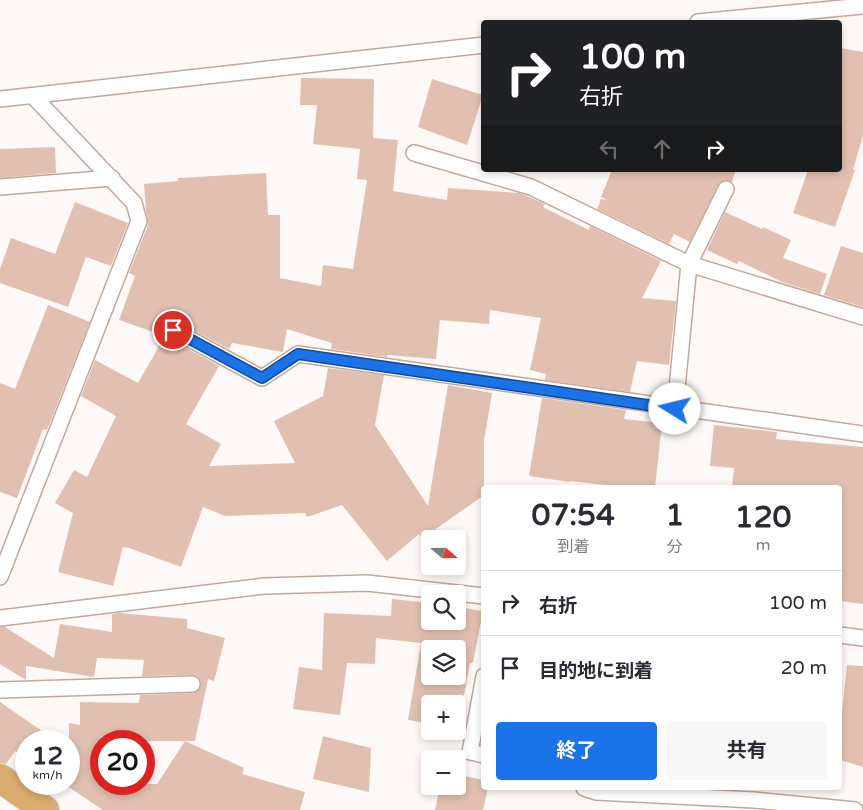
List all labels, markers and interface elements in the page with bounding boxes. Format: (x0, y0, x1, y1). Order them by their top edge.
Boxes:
text: 100 m (579, 36, 686, 78)
icon: right (496, 40, 561, 105)
text: 右折 (579, 84, 623, 110)
icon: left (595, 135, 623, 163)
icon: ahead (648, 135, 676, 163)
icon: right (701, 135, 729, 163)
pin (152, 309, 194, 351)
icon: arrive (159, 316, 187, 344)
position arrow (648, 382, 700, 434)
text: 07:54 (532, 497, 615, 534)
text: 1 (665, 497, 684, 534)
text: 120 (735, 499, 791, 536)
north arrow (421, 530, 466, 575)
map controls (421, 530, 466, 795)
text: m (756, 535, 770, 555)
text: 到着 (557, 537, 589, 557)
text: 分 (667, 537, 683, 557)
button: search (421, 585, 466, 630)
icon: right (496, 589, 524, 617)
text: 100 m (769, 592, 827, 614)
text: 右折 (539, 595, 577, 617)
button: layers (421, 640, 466, 685)
icon: arrive (496, 654, 524, 682)
text: 20 m (781, 657, 827, 679)
text: 目的地に到着 (539, 660, 653, 682)
button: + (421, 695, 466, 740)
button: 終了 (496, 722, 657, 780)
button: 共有 (667, 722, 827, 780)
speed limit sign: 20 (90, 730, 155, 795)
text: 12 (32, 741, 63, 771)
button: − (421, 750, 466, 795)
text: km/h (32, 768, 63, 782)

